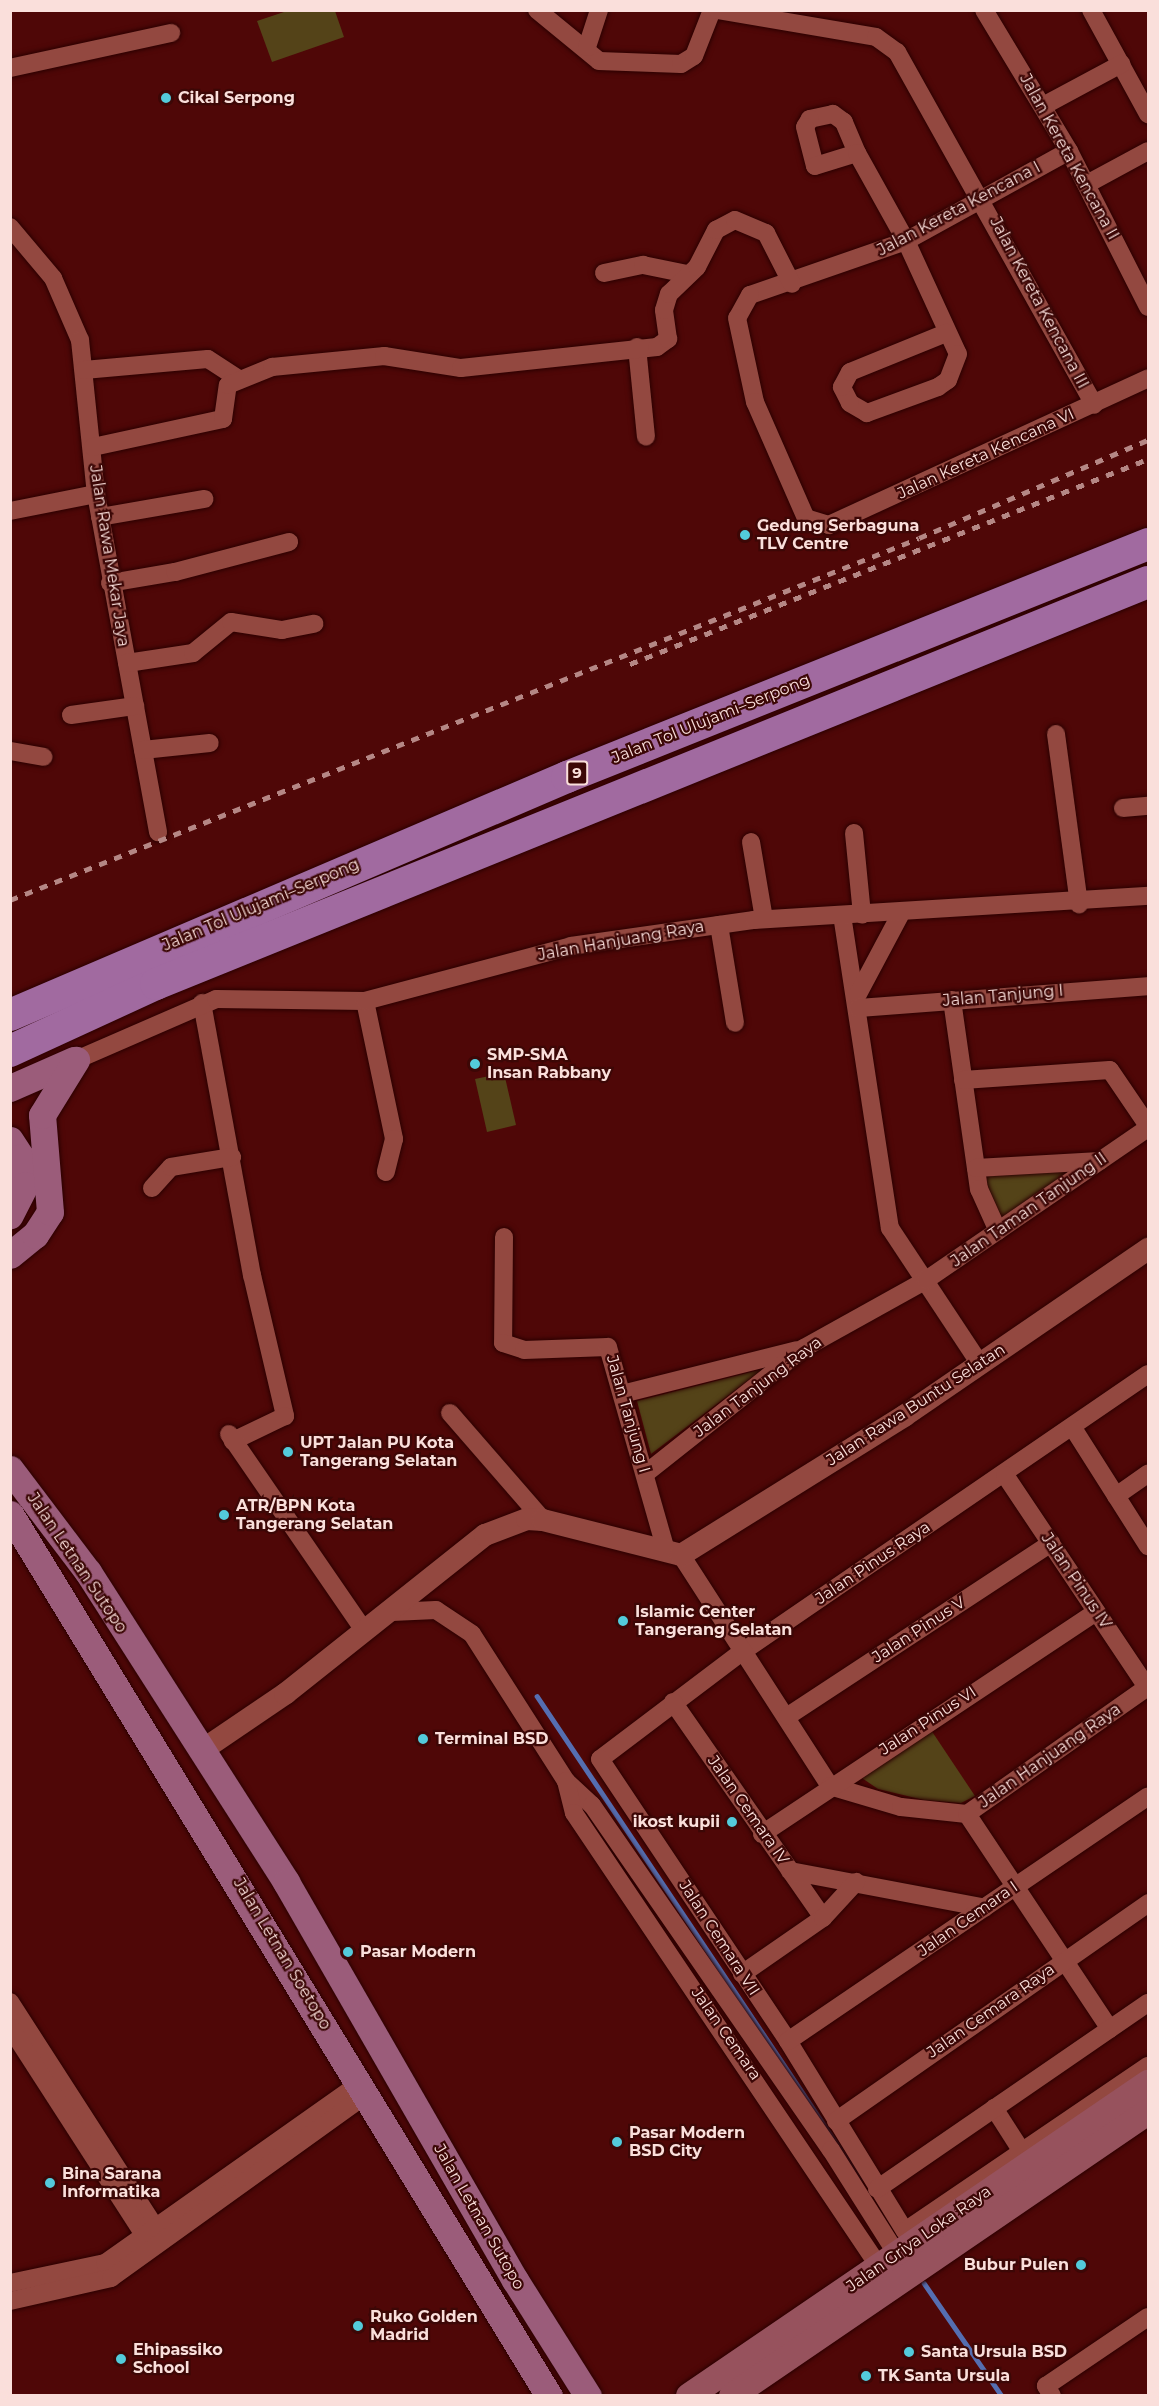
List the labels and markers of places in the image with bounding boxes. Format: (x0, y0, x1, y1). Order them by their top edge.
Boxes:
place label: Cikal Serpong (178, 88, 295, 108)
marker: Cikal Serpong (159, 91, 173, 105)
place label: Gedung Serbaguna TLV Centre (757, 516, 919, 554)
marker: Gedung Serbaguna TLV Centre (738, 528, 752, 542)
place label: SMP-SMA Insan Rabbany (487, 1045, 611, 1083)
marker: SMP-SMA Insan Rabbany (468, 1057, 482, 1071)
place label: UPT Jalan PU Kota Tangerang Selatan (300, 1433, 457, 1471)
marker: UPT Jalan PU Kota Tangerang Selatan (281, 1445, 295, 1459)
place label: ATR/BPN Kota Tangerang Selatan (236, 1496, 393, 1534)
marker: ATR/BPN Kota Tangerang Selatan (217, 1508, 231, 1522)
place label: Islamic Center Tangerang Selatan (635, 1602, 792, 1640)
marker: Islamic Center Tangerang Selatan (616, 1614, 630, 1628)
place label: Terminal BSD (435, 1729, 548, 1749)
marker: Terminal BSD (416, 1732, 430, 1746)
place label: ikost kupii (633, 1812, 720, 1832)
marker: ikost kupii (725, 1815, 739, 1829)
place label: Pasar Modern (360, 1942, 476, 1962)
marker: Pasar Modern (341, 1945, 355, 1959)
place label: Pasar Modern BSD City (629, 2123, 745, 2161)
marker: Pasar Modern BSD City (610, 2135, 624, 2149)
place label: Bina Sarana Informatika (62, 2164, 162, 2202)
marker: Bina Sarana Informatika (43, 2176, 57, 2190)
place label: Bubur Pulen (964, 2255, 1069, 2275)
marker: Bubur Pulen (1074, 2258, 1088, 2272)
place label: Ruko Golden Madrid (370, 2307, 478, 2345)
marker: Ruko Golden Madrid (351, 2319, 365, 2333)
place label: Ehipassiko School (133, 2340, 223, 2378)
place label: Santa Ursula BSD (921, 2342, 1067, 2362)
marker: Santa Ursula BSD (902, 2345, 916, 2359)
marker: Ehipassiko School (114, 2352, 128, 2366)
place label: TK Santa Ursula (878, 2366, 1010, 2386)
marker: TK Santa Ursula (859, 2369, 873, 2383)

